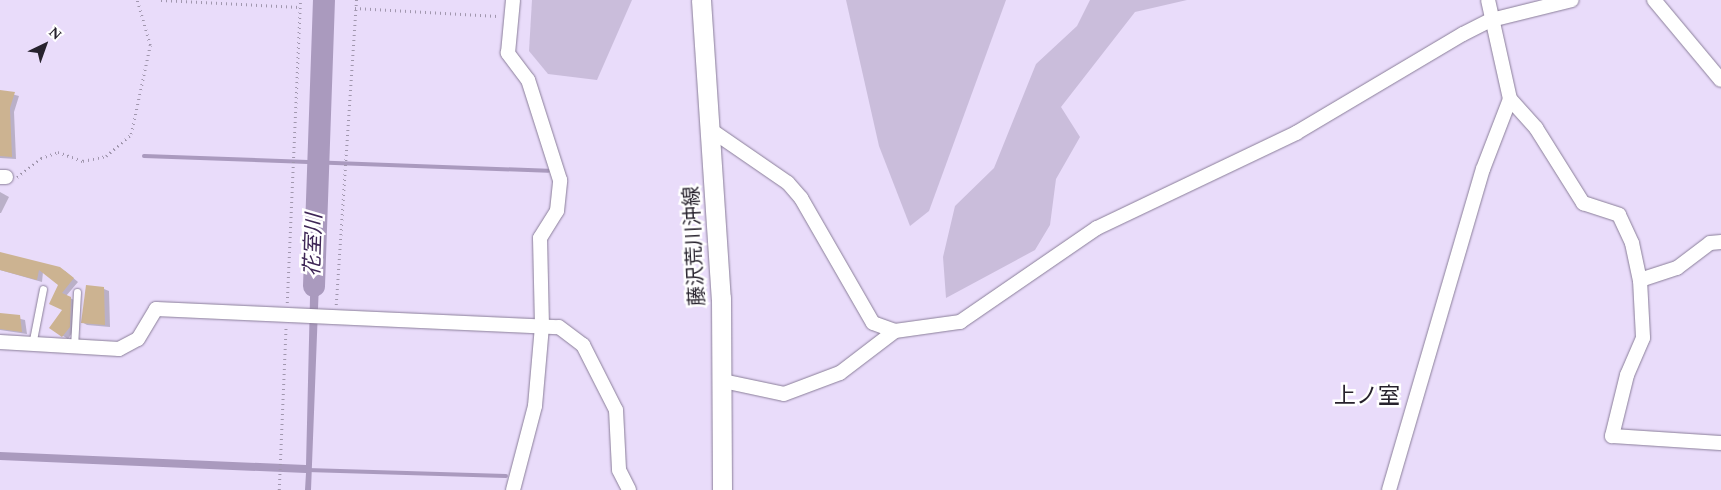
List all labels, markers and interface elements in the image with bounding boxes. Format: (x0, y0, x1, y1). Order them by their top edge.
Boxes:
north arrow (20, 20, 70, 70)
text: N (44, 22, 67, 45)
street label: 藤沢荒川沖線 (680, 185, 710, 307)
water label: 花室川 (300, 213, 328, 277)
district label: 上ノ室 (1334, 384, 1400, 410)

